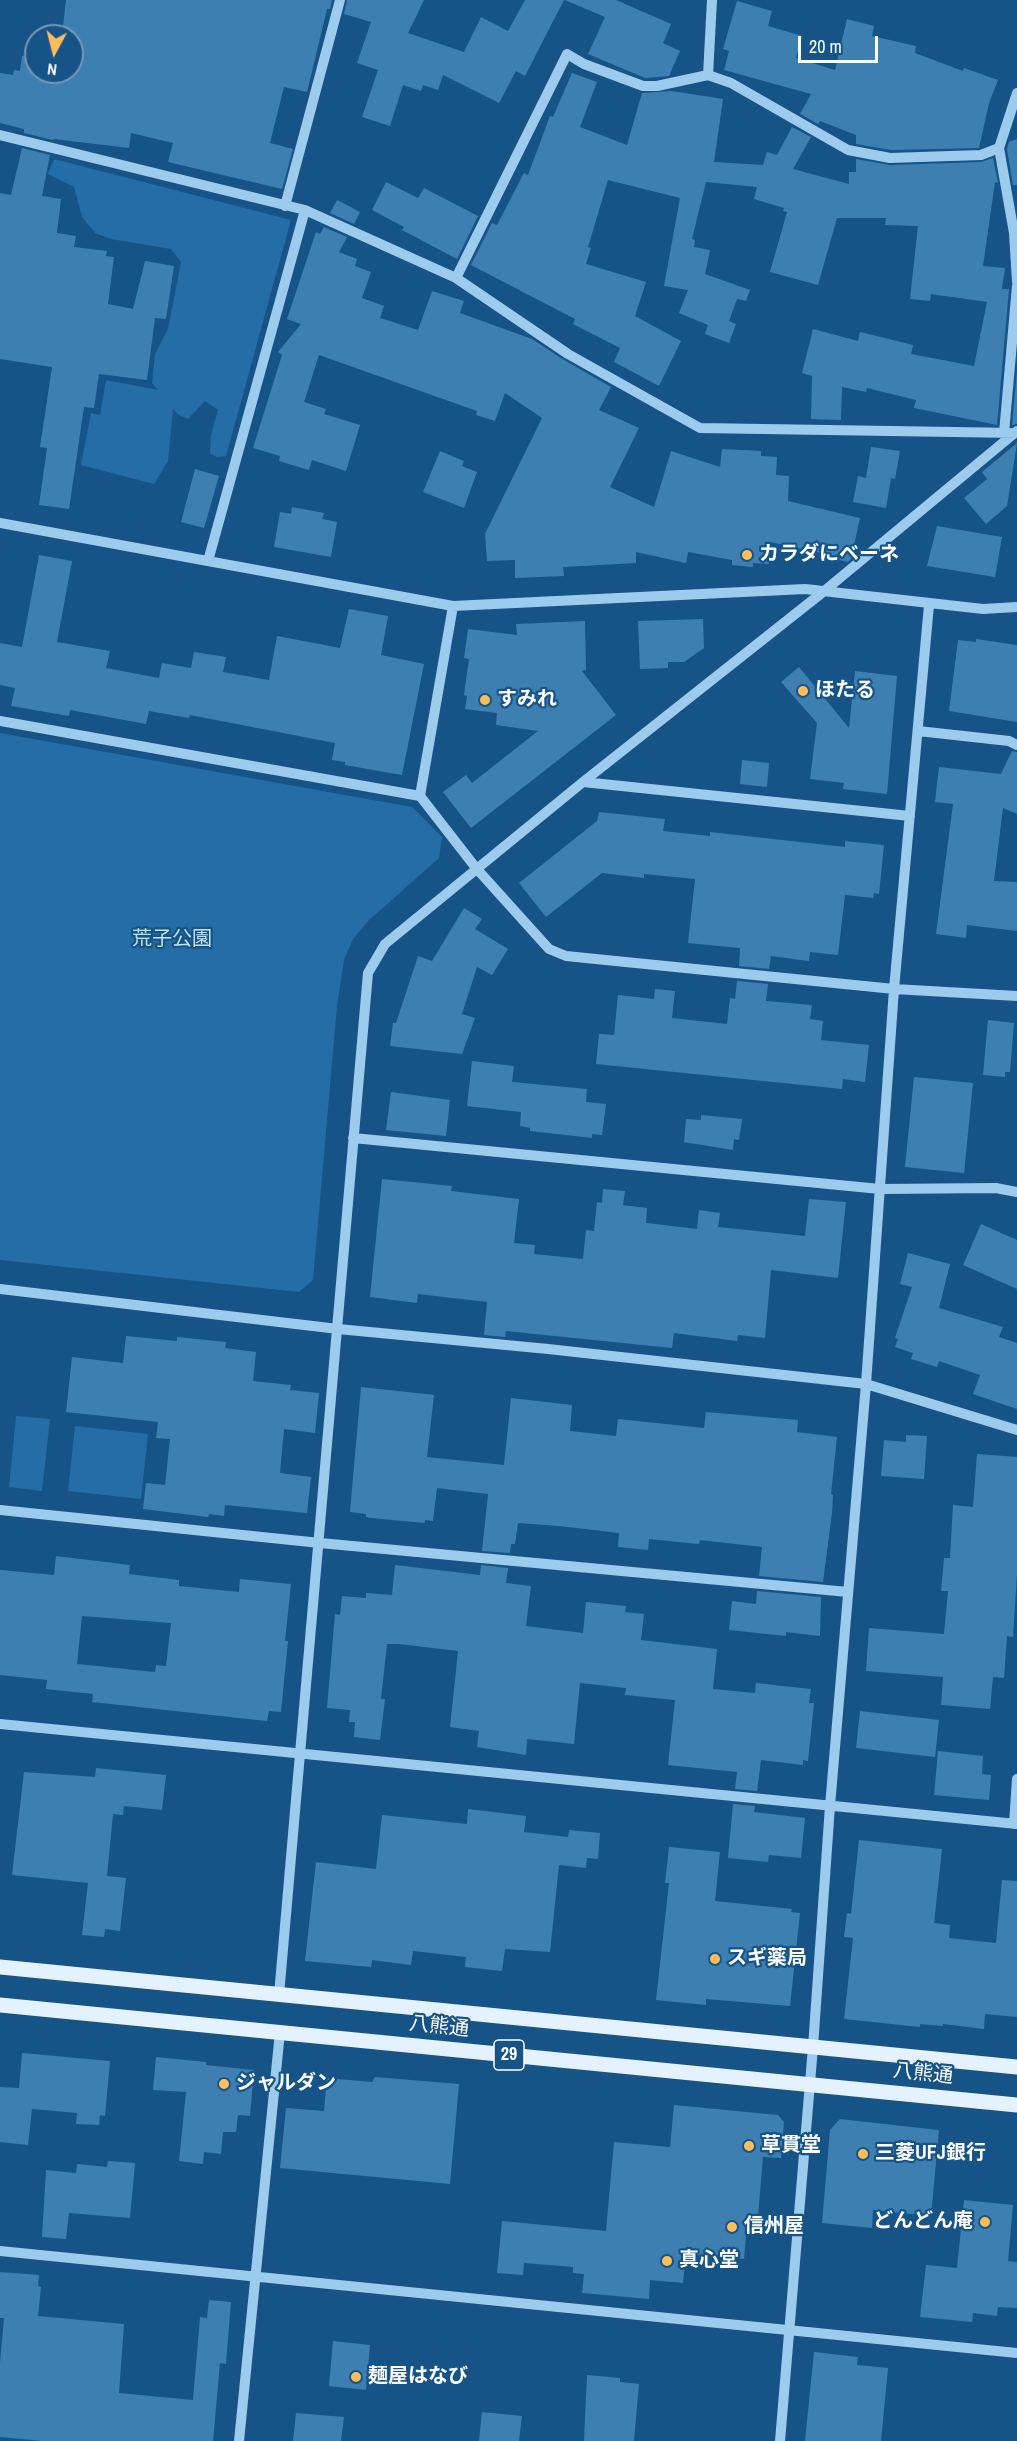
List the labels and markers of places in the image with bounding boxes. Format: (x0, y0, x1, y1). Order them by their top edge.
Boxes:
place label: カラダにベーネ (759, 543, 899, 567)
marker: カラダにベーネ (740, 548, 754, 562)
place label: ほたる (815, 679, 875, 703)
marker: ほたる (796, 684, 810, 698)
place label: すみれ (497, 688, 557, 712)
marker: すみれ (478, 693, 492, 707)
place label: スギ薬局 (727, 1947, 807, 1971)
marker: スギ薬局 (708, 1952, 722, 1966)
place label: ジャルダン (236, 2072, 336, 2096)
marker: ジャルダン (217, 2077, 231, 2091)
place label: 草貫堂 (761, 2134, 821, 2158)
marker: 草貫堂 (742, 2139, 756, 2153)
place label: 三菱UFJ銀行 (875, 2142, 986, 2166)
marker: 三菱UFJ銀行 (856, 2147, 870, 2161)
place label: どんどん庵 (873, 2210, 973, 2234)
place label: 信州屋 (744, 2215, 804, 2239)
marker: どんどん庵 (978, 2215, 992, 2229)
marker: 信州屋 (725, 2220, 739, 2234)
place label: 真心堂 (679, 2249, 739, 2273)
marker: 真心堂 (660, 2254, 674, 2268)
place label: 麺屋はなび (368, 2365, 468, 2389)
marker: 麺屋はなび (349, 2370, 363, 2384)

